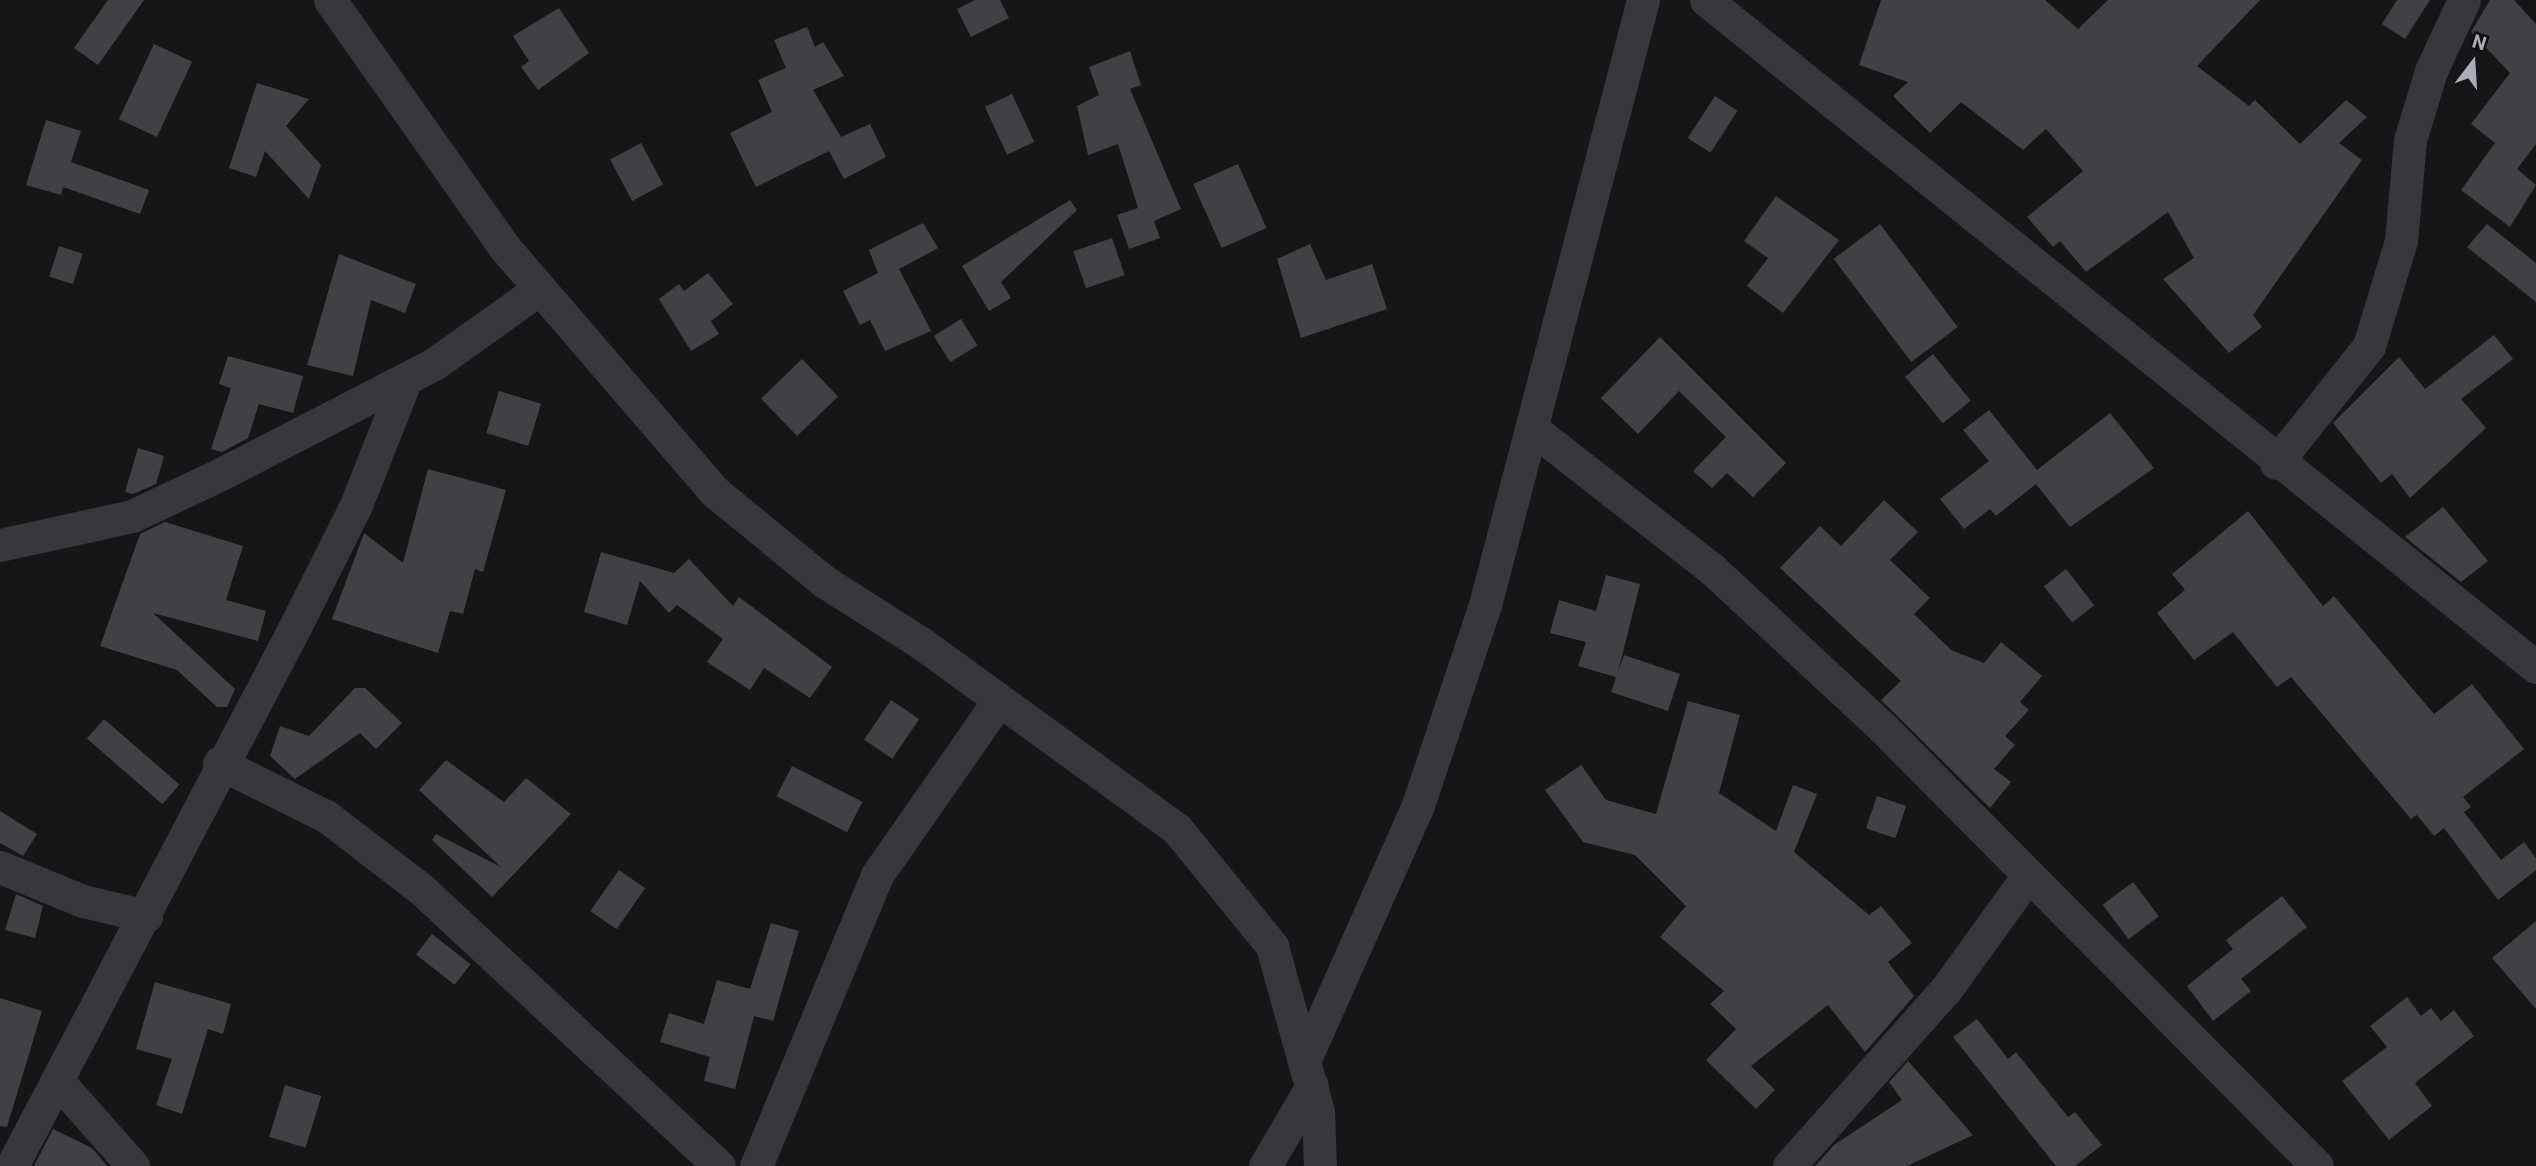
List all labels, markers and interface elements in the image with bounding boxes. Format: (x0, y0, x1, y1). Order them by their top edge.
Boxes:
north arrow (2438, 28, 2508, 98)
text: N (2470, 29, 2489, 55)

